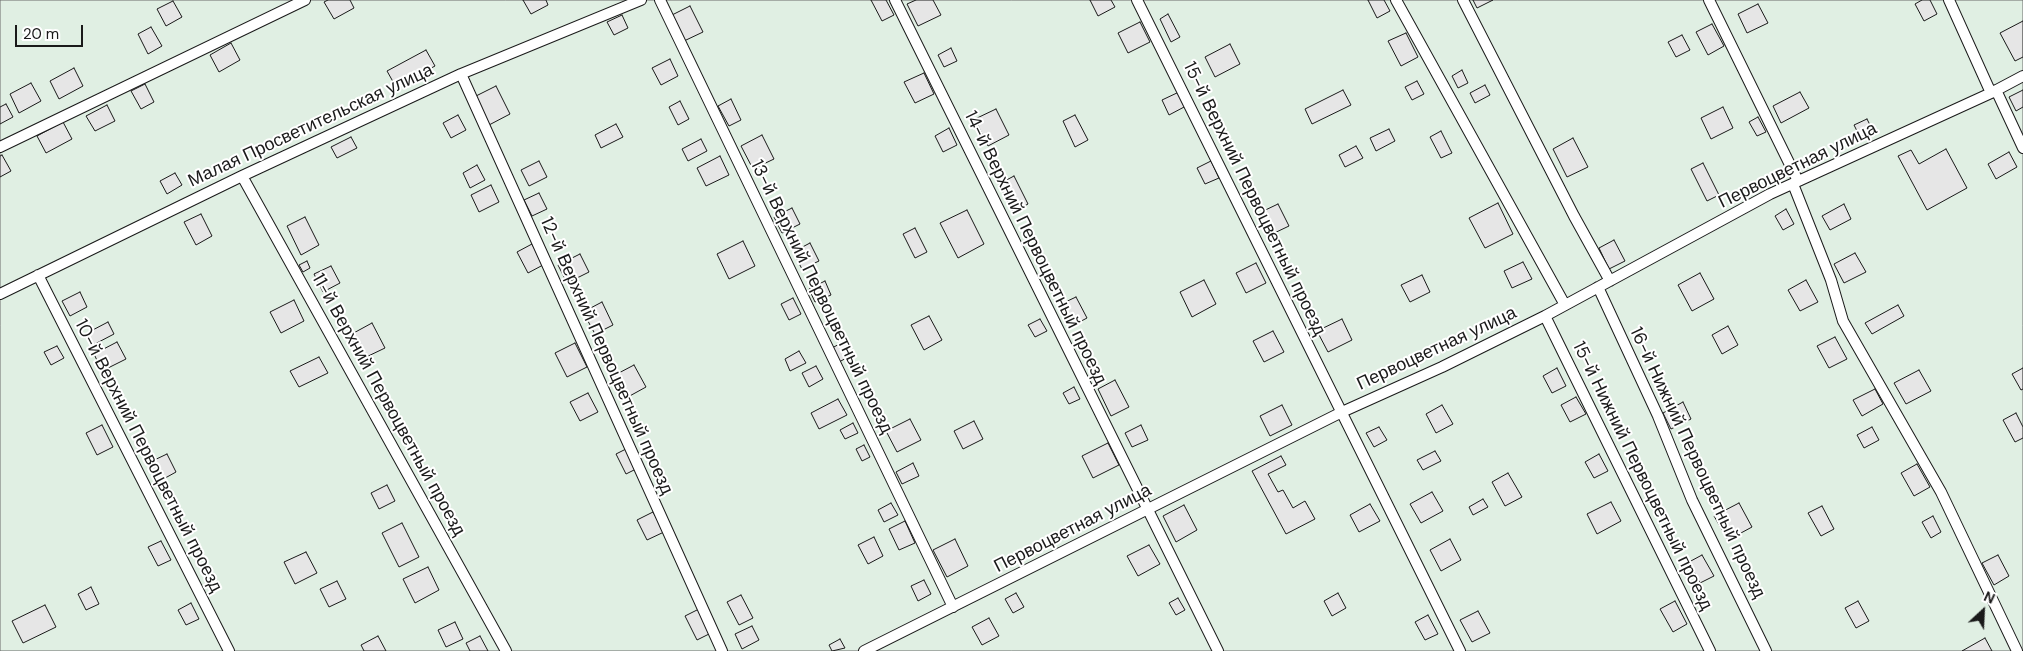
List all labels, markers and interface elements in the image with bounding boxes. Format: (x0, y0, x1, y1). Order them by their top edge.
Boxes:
scale bar (18, 15, 85, 47)
text: 20 m (23, 24, 59, 44)
street label: 15-й Верхний Первоцветный проезд (1178, 59, 1330, 339)
street label: Малая Просветительская улица (185, 60, 437, 192)
street label: 14-й Верхний Первоцветный проезд (959, 108, 1111, 388)
street label: Первоцветная улица (1715, 118, 1881, 214)
street label: 13-й Верхний Первоцветный проезд (745, 157, 897, 437)
street label: 12-й Верхний Первоцветный проезд (535, 214, 677, 498)
street label: 11-й Верхний Первоцветный проезд (307, 270, 469, 540)
street label: Первоцветная улица (1354, 303, 1520, 395)
street label: 10-й Верхний Первоцветный проезд (70, 316, 226, 596)
street label: 16-й Нижний Первоцветный проезд (1625, 324, 1769, 602)
street label: 15-й Нижний Первоцветный проезд (1567, 338, 1717, 614)
street label: Первоцветная улица (991, 480, 1155, 578)
north arrow (1958, 586, 2008, 636)
text: N (1981, 587, 1998, 608)

